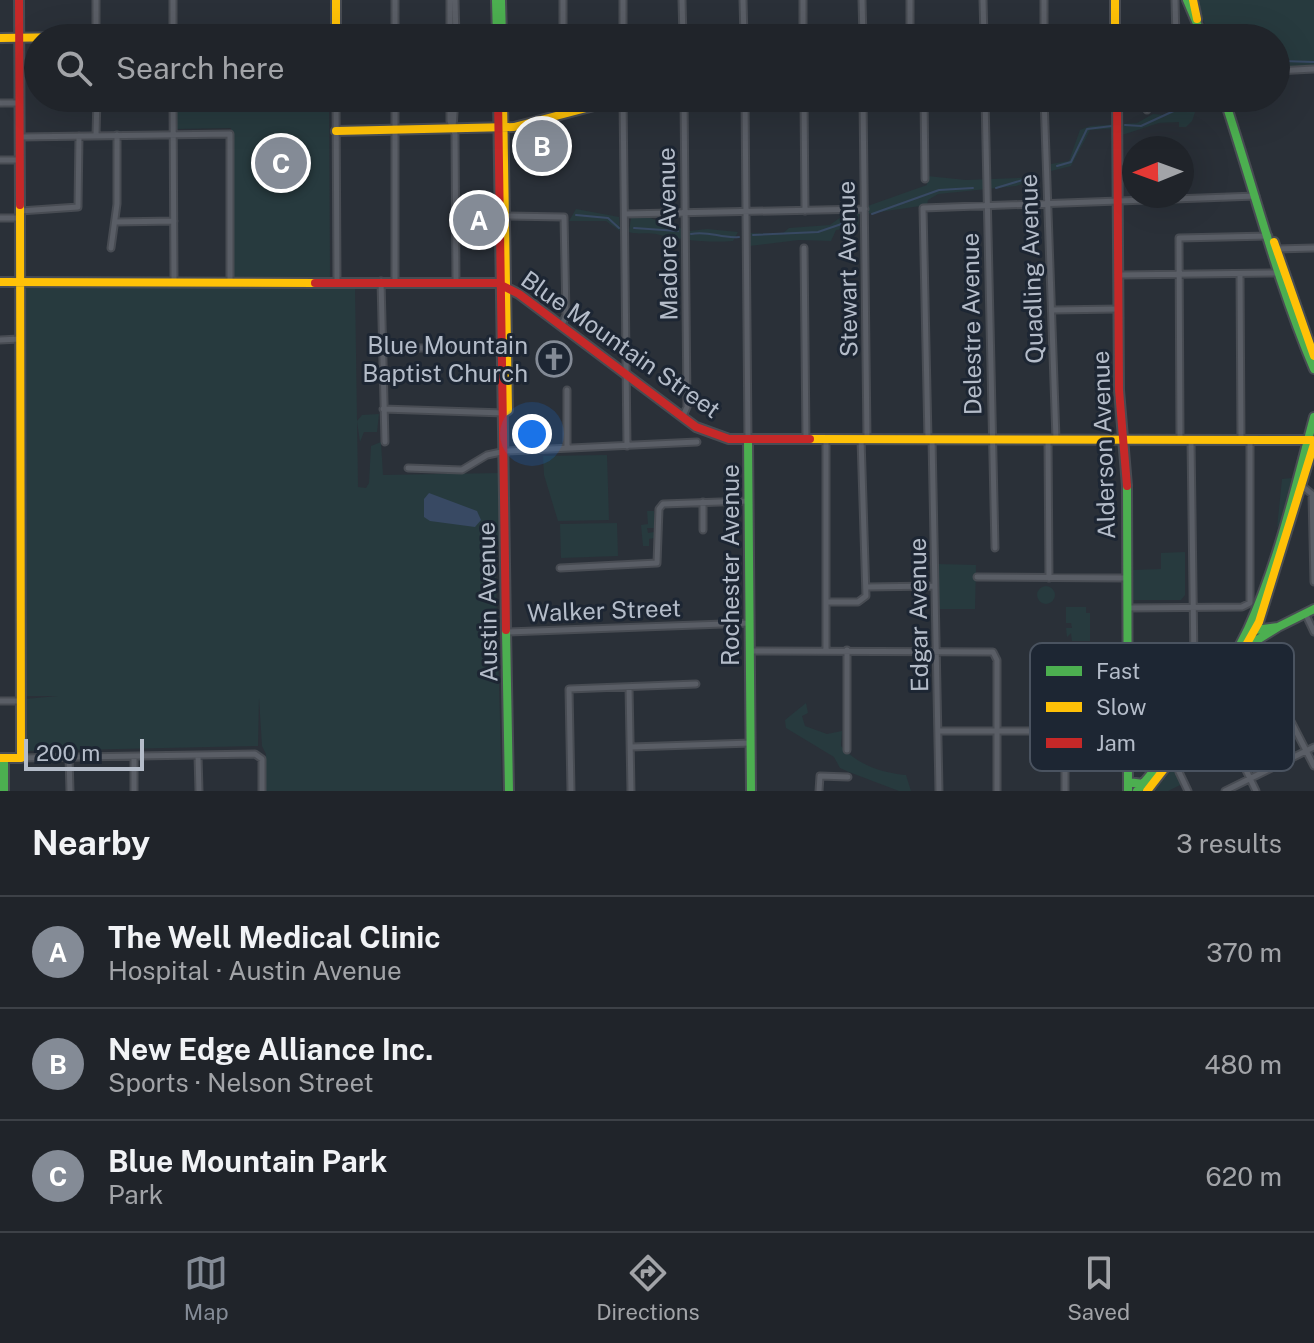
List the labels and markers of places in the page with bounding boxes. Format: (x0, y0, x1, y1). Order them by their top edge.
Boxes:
pin: B (516, 116, 568, 176)
pin: C (255, 133, 307, 193)
pin: A (453, 190, 505, 250)
place label: Blue Mountain Baptist Church (362, 331, 528, 387)
church icon: Blue Mountain Baptist Church (535, 340, 573, 378)

